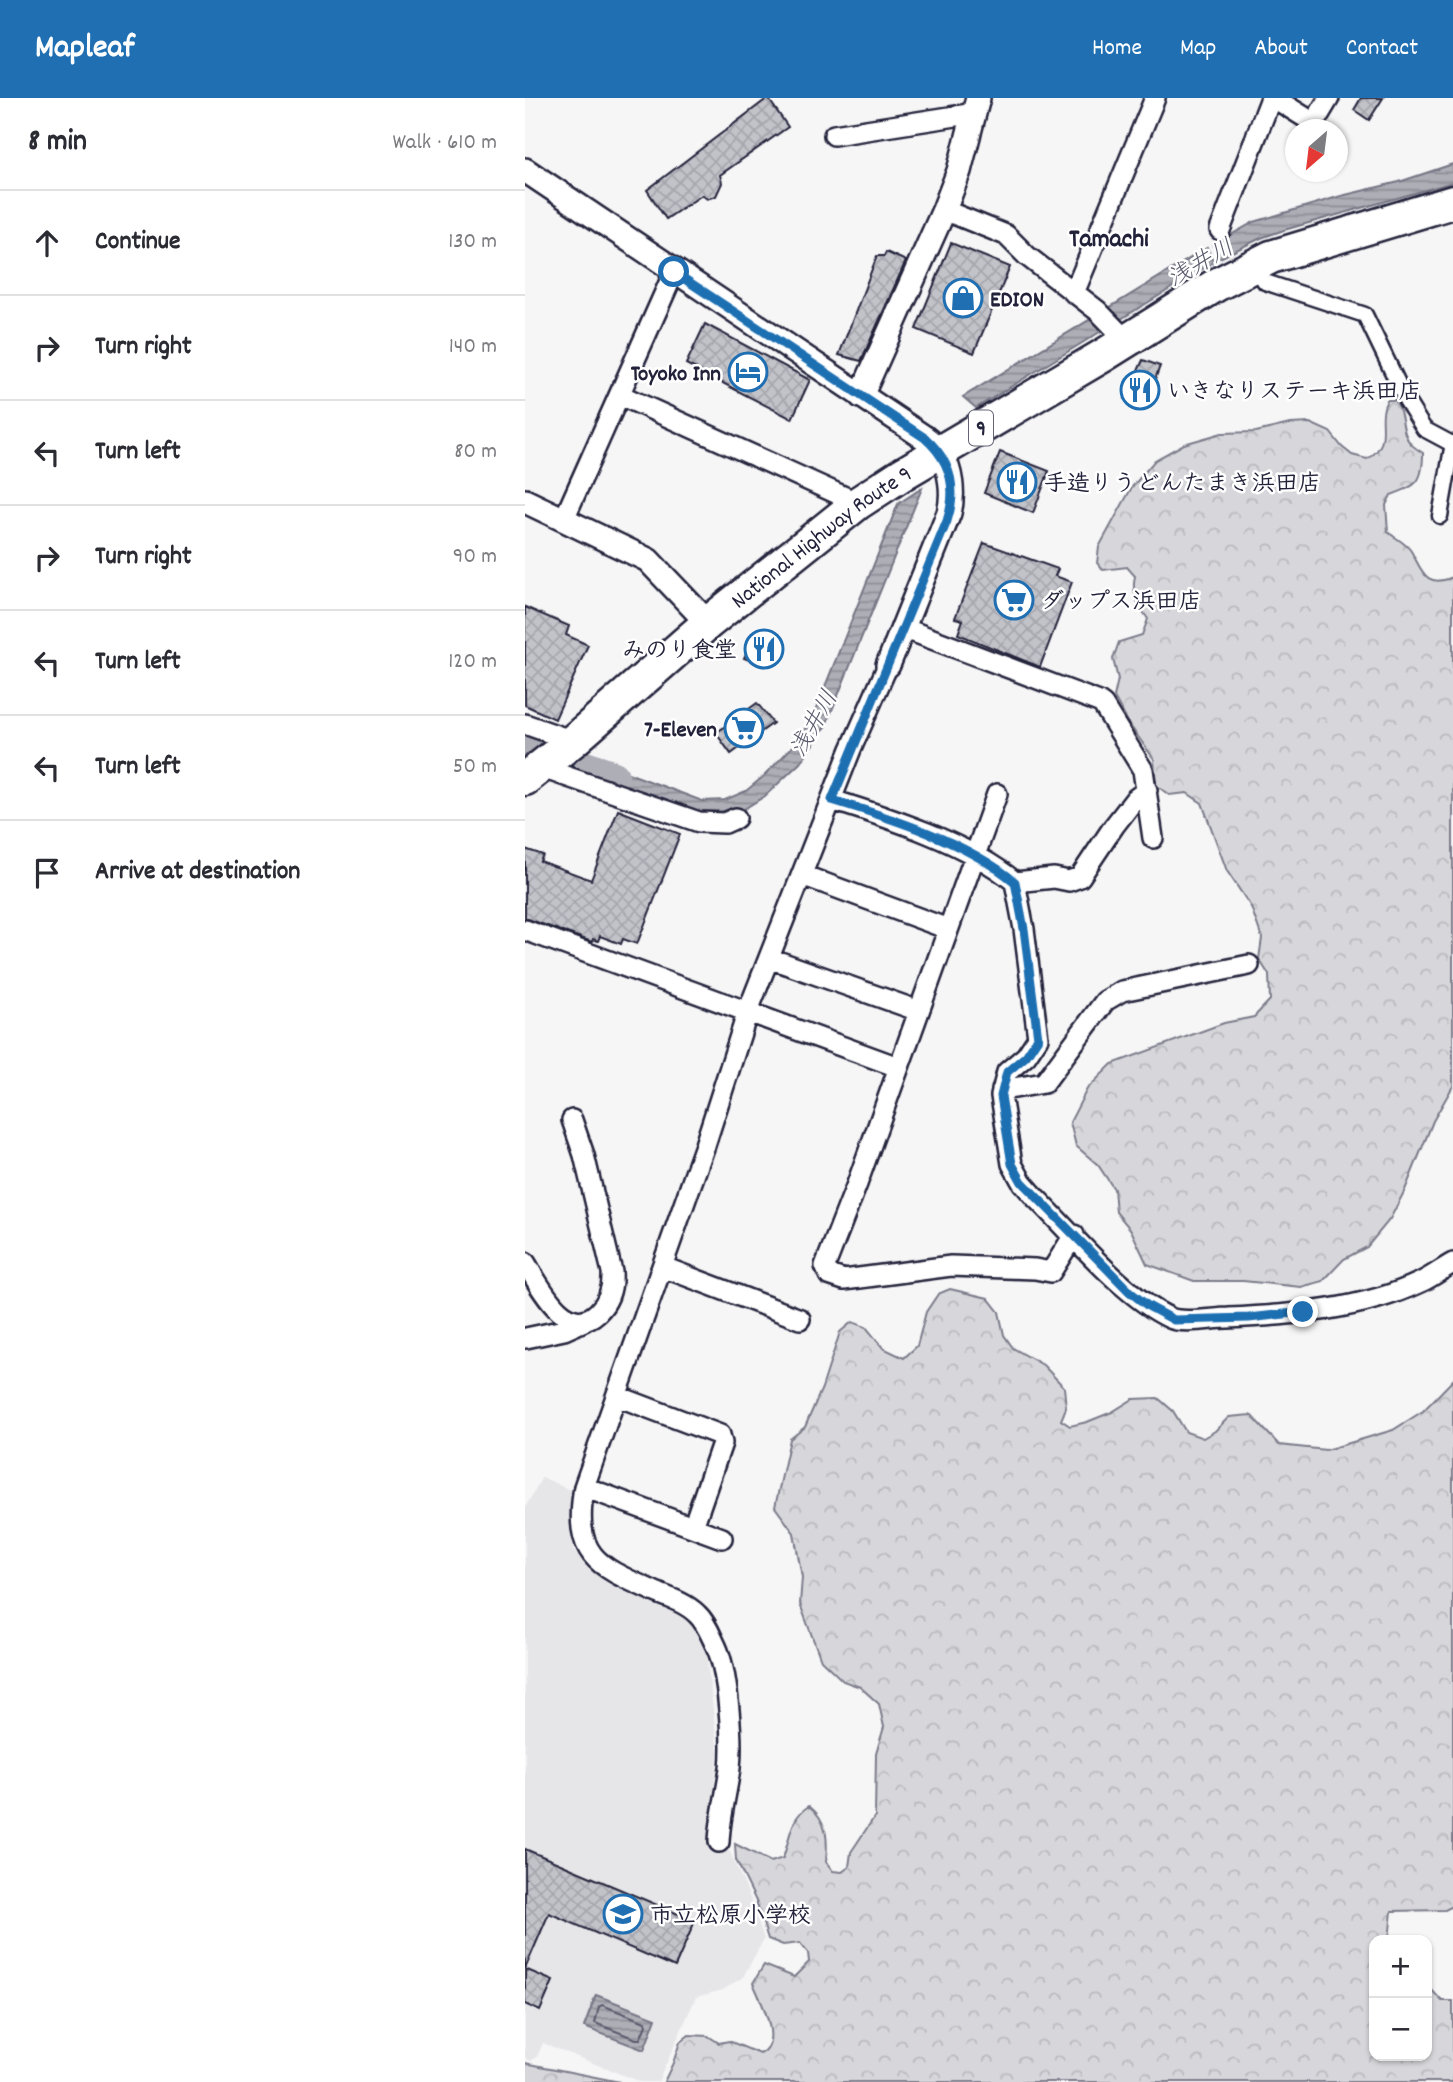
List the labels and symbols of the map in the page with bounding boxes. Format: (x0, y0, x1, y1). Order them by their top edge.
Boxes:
north arrow (1285, 119, 1348, 182)
district label: Tamachi (1069, 222, 1149, 259)
water label: 浅井川 (1162, 232, 1241, 297)
route start (658, 256, 689, 287)
shop icon: EDION (942, 277, 984, 319)
place label: EDION (990, 285, 1044, 318)
hotel icon: Toyoko Inn (727, 351, 769, 393)
place label: Toyoko Inn (631, 359, 721, 392)
restaurant icon: いきなりステーキ浜田店 (1119, 369, 1161, 411)
place label: いきなりステーキ浜田店 (1167, 377, 1421, 410)
road number: 9 (969, 410, 993, 446)
street label: National Highway Route 9 (725, 459, 919, 618)
restaurant icon: 手造りうどんたまき浜田店 (996, 461, 1038, 503)
place label: 手造りうどんたまき浜田店 (1044, 469, 1321, 502)
supermarket icon: ダップス浜田店 (993, 579, 1035, 621)
place label: ダップス浜田店 (1041, 587, 1202, 620)
restaurant icon: みのり食堂 (743, 628, 785, 670)
place label: みのり食堂 (622, 636, 737, 669)
water label: 浅井川 (783, 685, 848, 764)
supermarket icon: 7-Eleven (723, 707, 765, 749)
place label: 7-Eleven (644, 715, 717, 748)
route end (1287, 1296, 1318, 1327)
school or university icon: 市立松原小学校 (602, 1893, 644, 1935)
place label: 市立松原小学校 (650, 1901, 811, 1934)

